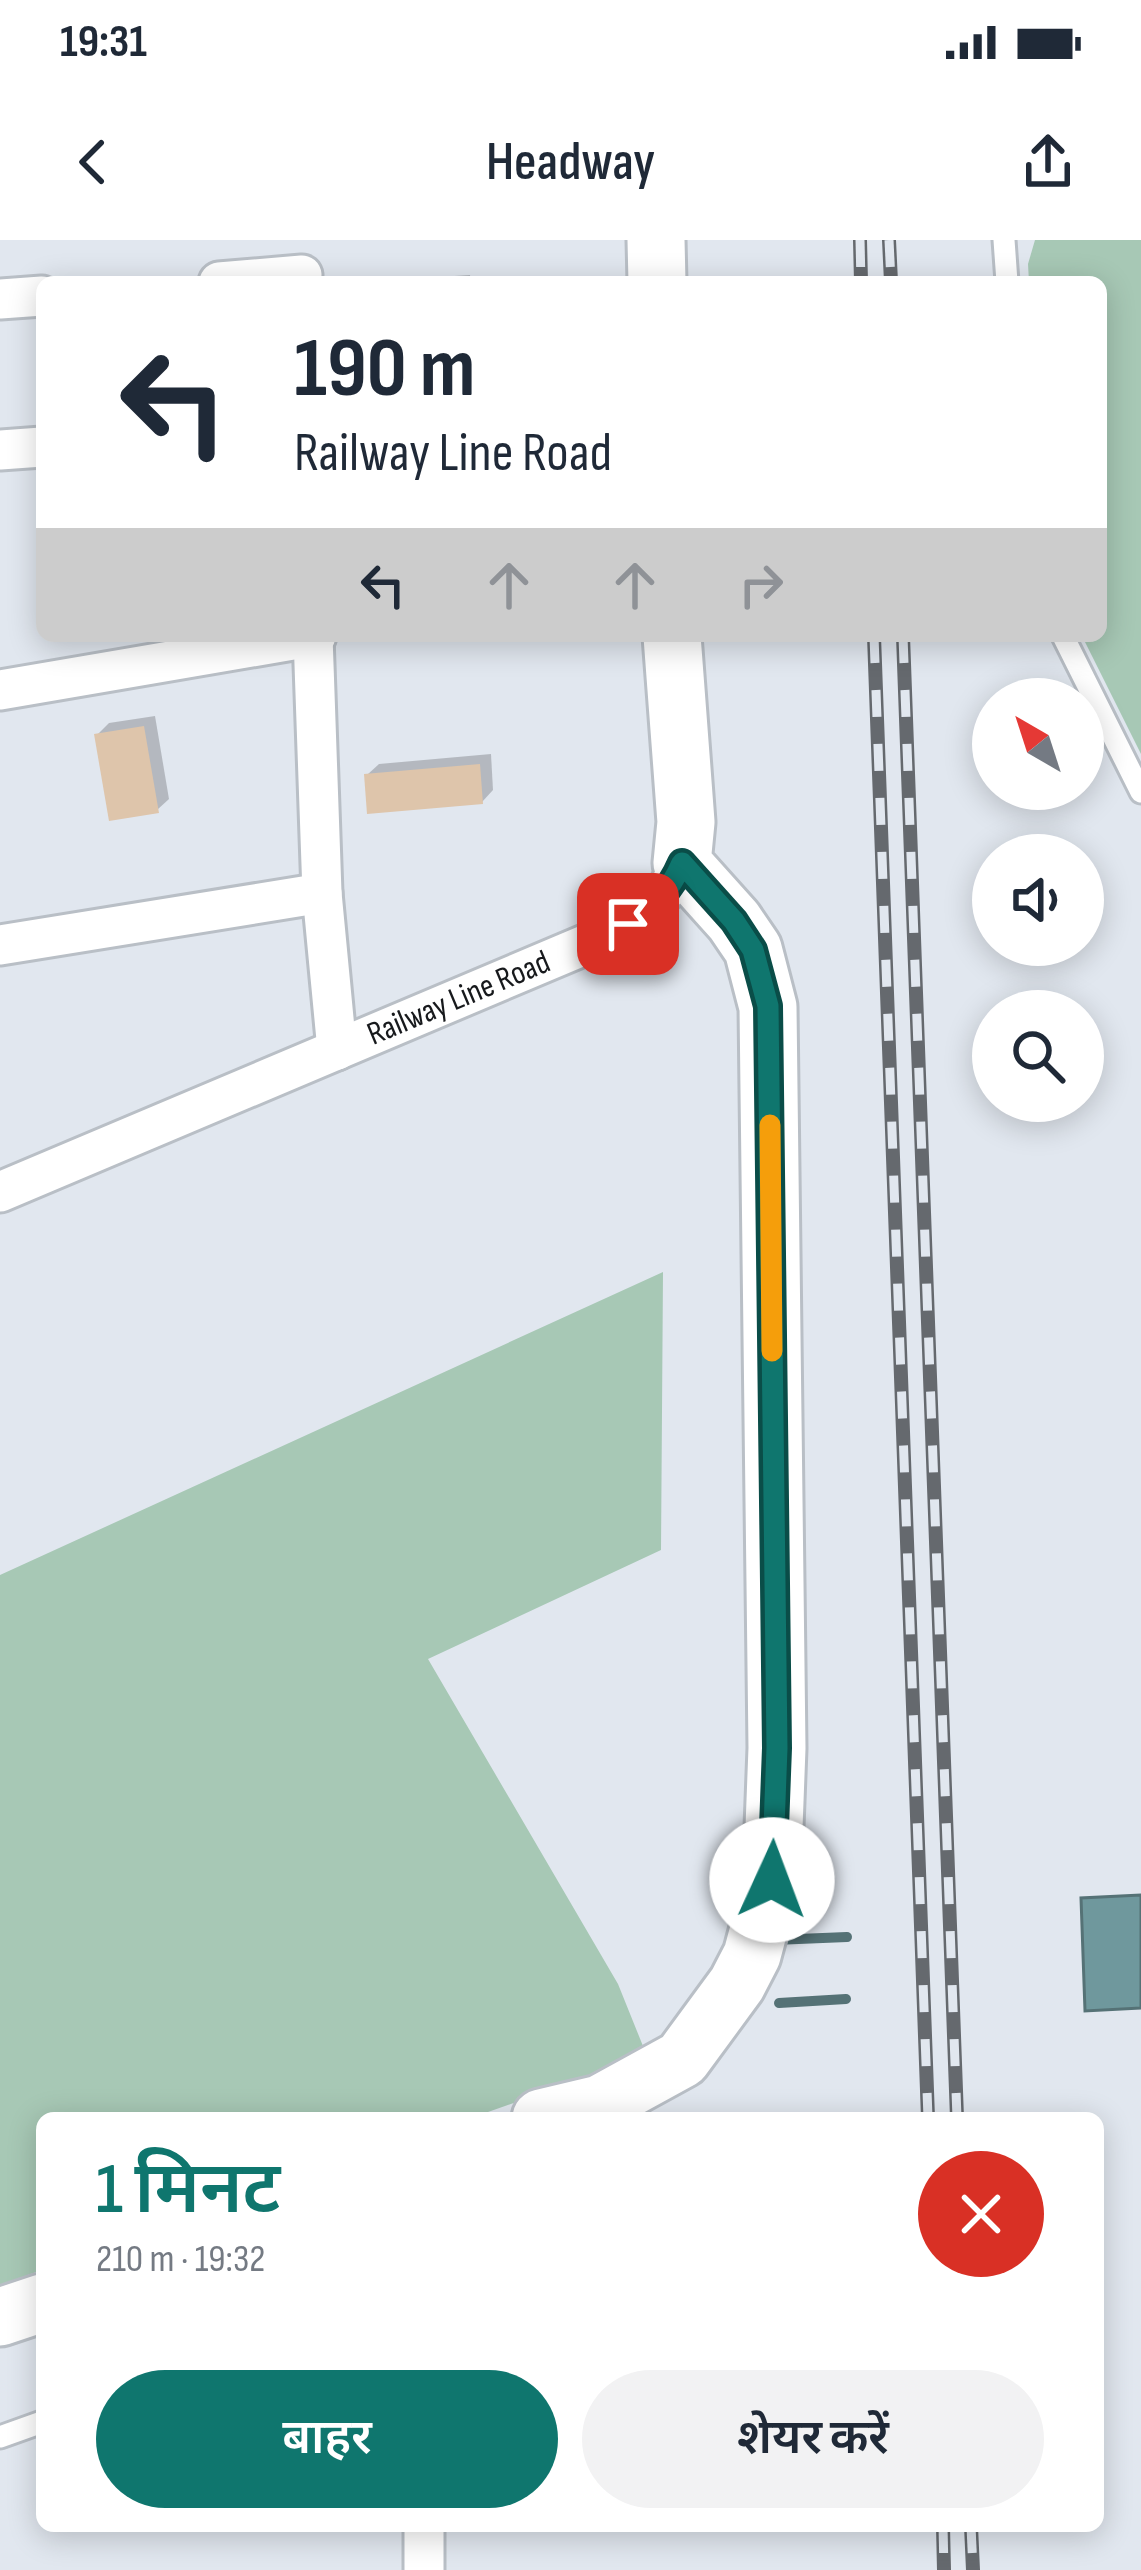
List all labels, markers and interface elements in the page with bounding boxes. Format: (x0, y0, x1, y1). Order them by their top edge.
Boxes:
text: 19:31 (60, 15, 147, 70)
icon: back (60, 129, 126, 195)
icon: share (1015, 129, 1081, 195)
text: Headway (486, 130, 655, 195)
text: 190 m (294, 319, 476, 420)
icon: left (96, 324, 252, 480)
text: Railway Line Road (294, 421, 612, 486)
icon: left (350, 552, 416, 618)
icon: ahead (476, 552, 542, 618)
icon: ahead (602, 552, 668, 618)
icon: right (728, 552, 794, 618)
north arrow (972, 678, 1104, 810)
map controls (972, 678, 1104, 1122)
button: sound (972, 834, 1104, 966)
pin (577, 873, 679, 975)
icon: arrive (595, 891, 661, 957)
street label: Railway Line Road (361, 942, 556, 1054)
button: search (972, 990, 1104, 1122)
position arrow (709, 1817, 835, 1943)
text: 1 मिनट (96, 2147, 280, 2234)
button: close (918, 2151, 1044, 2277)
text: 210 m · 19:32 (96, 2236, 265, 2283)
button: बाहर (96, 2370, 558, 2508)
button: शेयर करें (582, 2370, 1044, 2508)

